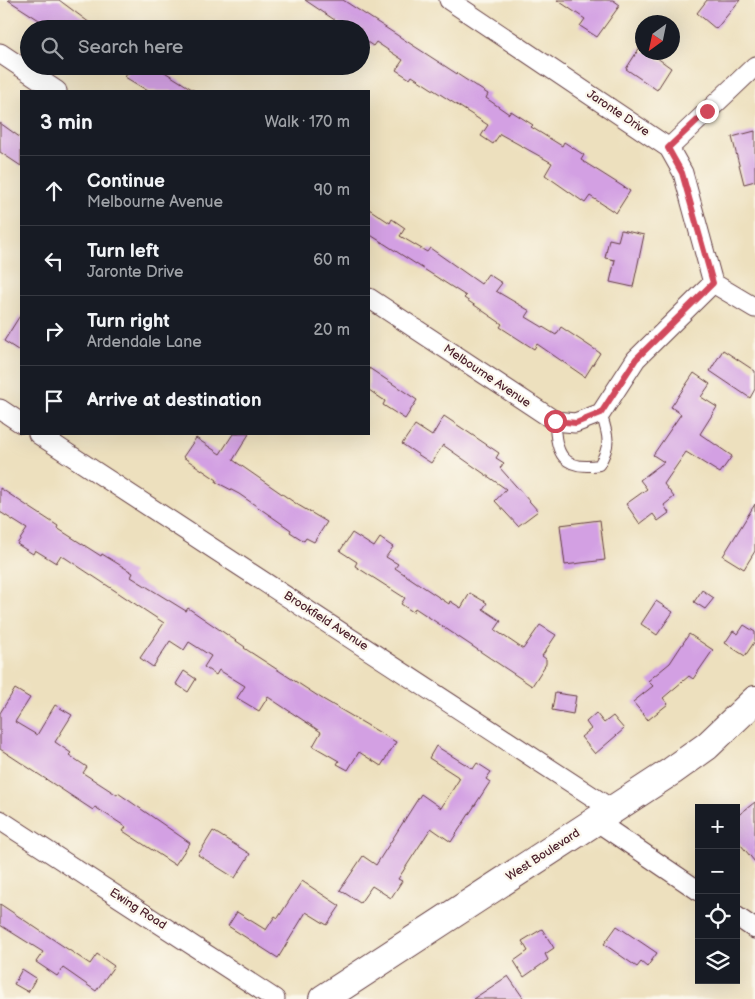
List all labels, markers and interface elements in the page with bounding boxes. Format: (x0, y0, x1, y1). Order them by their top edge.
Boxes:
north arrow (635, 15, 680, 60)
search box (20, 20, 370, 75)
icon: search (38, 34, 66, 62)
text: Search here (78, 36, 183, 59)
street label: Jaronte Drive (584, 87, 652, 139)
route end (696, 100, 719, 123)
text: 3 min (40, 110, 93, 135)
text: Walk · 170 m (264, 113, 350, 132)
text: Continue (87, 170, 165, 193)
icon: ahead (40, 177, 68, 205)
text: 90 m (314, 181, 350, 200)
text: Melbourne Avenue (87, 193, 223, 212)
text: Turn left (87, 240, 159, 263)
icon: left (40, 247, 68, 275)
text: 60 m (313, 251, 350, 270)
text: Jaronte Drive (87, 263, 184, 282)
text: Turn right (87, 310, 170, 333)
icon: right (40, 317, 68, 345)
text: 20 m (314, 321, 350, 340)
text: Ardendale Lane (87, 333, 202, 352)
street label: Melbourne Avenue (441, 341, 533, 411)
icon: arrive (40, 387, 68, 415)
text: Arrive at destination (87, 389, 262, 412)
route start (544, 410, 567, 433)
street label: Brookfield Avenue (281, 588, 371, 654)
map controls (695, 804, 740, 984)
button: + (695, 804, 740, 849)
street label: West Boulevard (503, 826, 583, 884)
button: − (695, 849, 740, 894)
street label: Ewing Road (107, 885, 169, 933)
button: locate (695, 894, 740, 939)
button: layers (695, 939, 740, 984)

